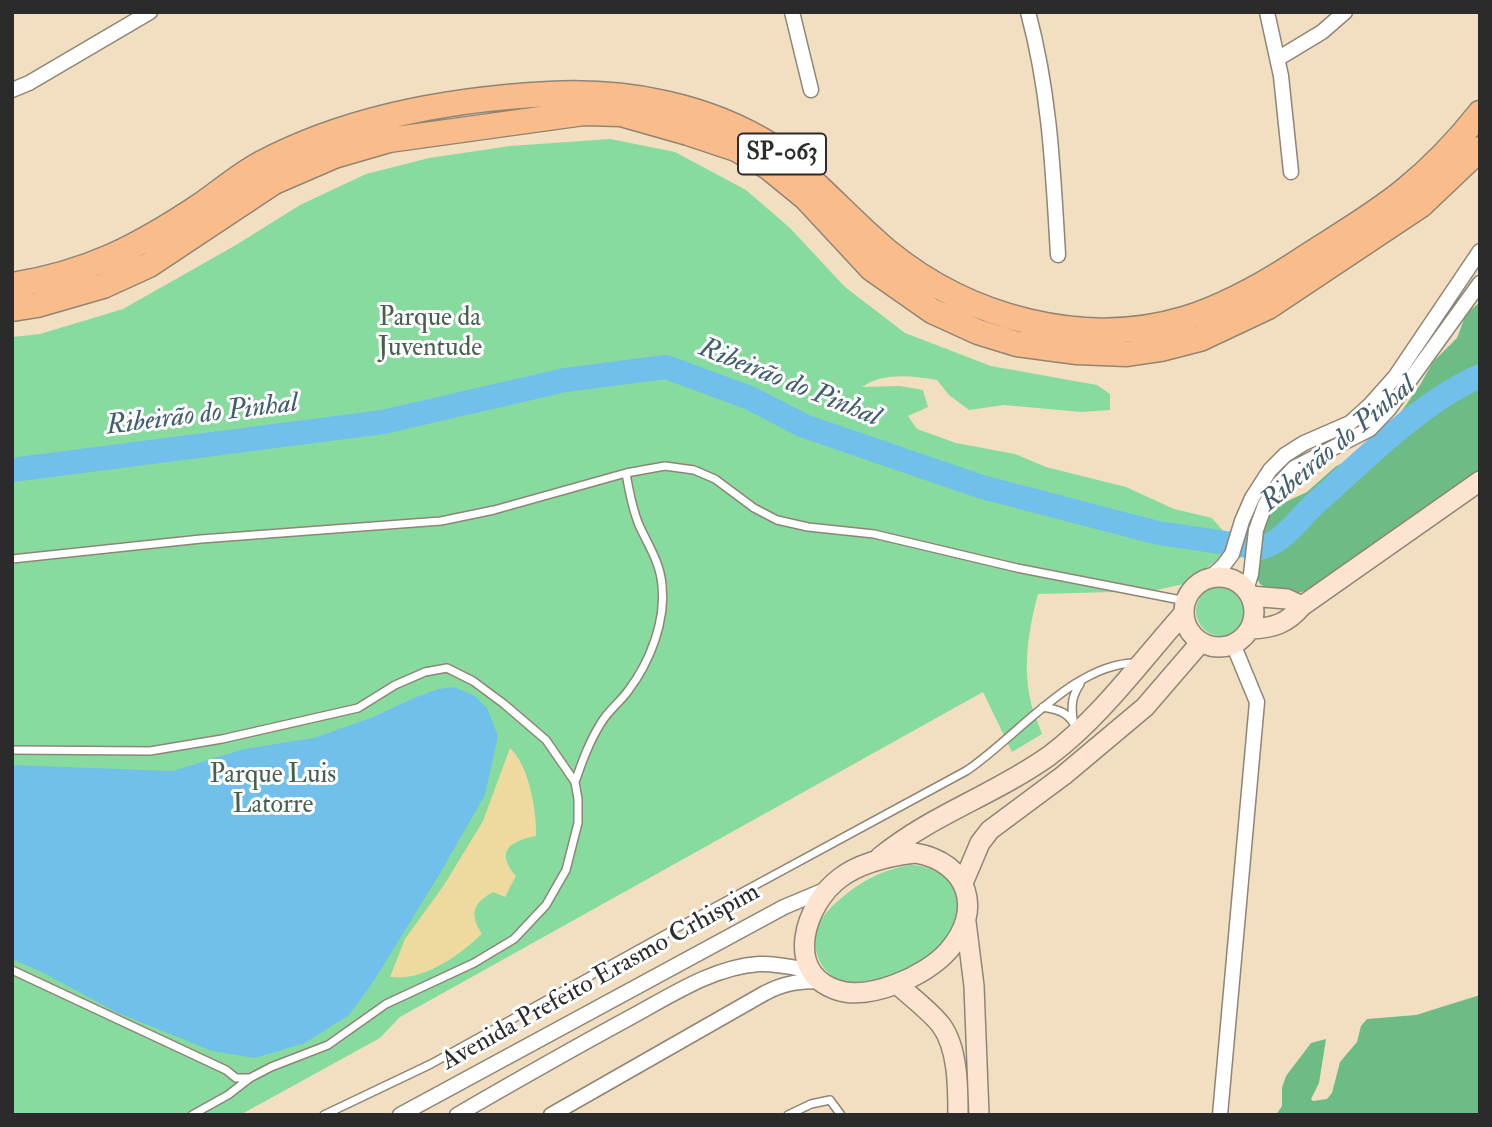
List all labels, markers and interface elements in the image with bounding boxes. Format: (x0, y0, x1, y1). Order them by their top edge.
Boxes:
road number: SP-063 (738, 134, 826, 174)
park label: Parque da Juventude (378, 303, 482, 364)
water label: Ribeirão do Pinhal (693, 332, 885, 436)
water label: Ribeirão do Pinhal (1254, 370, 1424, 520)
water label: Ribeirão do Pinhal (104, 388, 300, 444)
park label: Parque Luis Latorre (210, 760, 336, 822)
street label: Avenida Prefeito Erasmo Crhispim (437, 877, 765, 1079)

